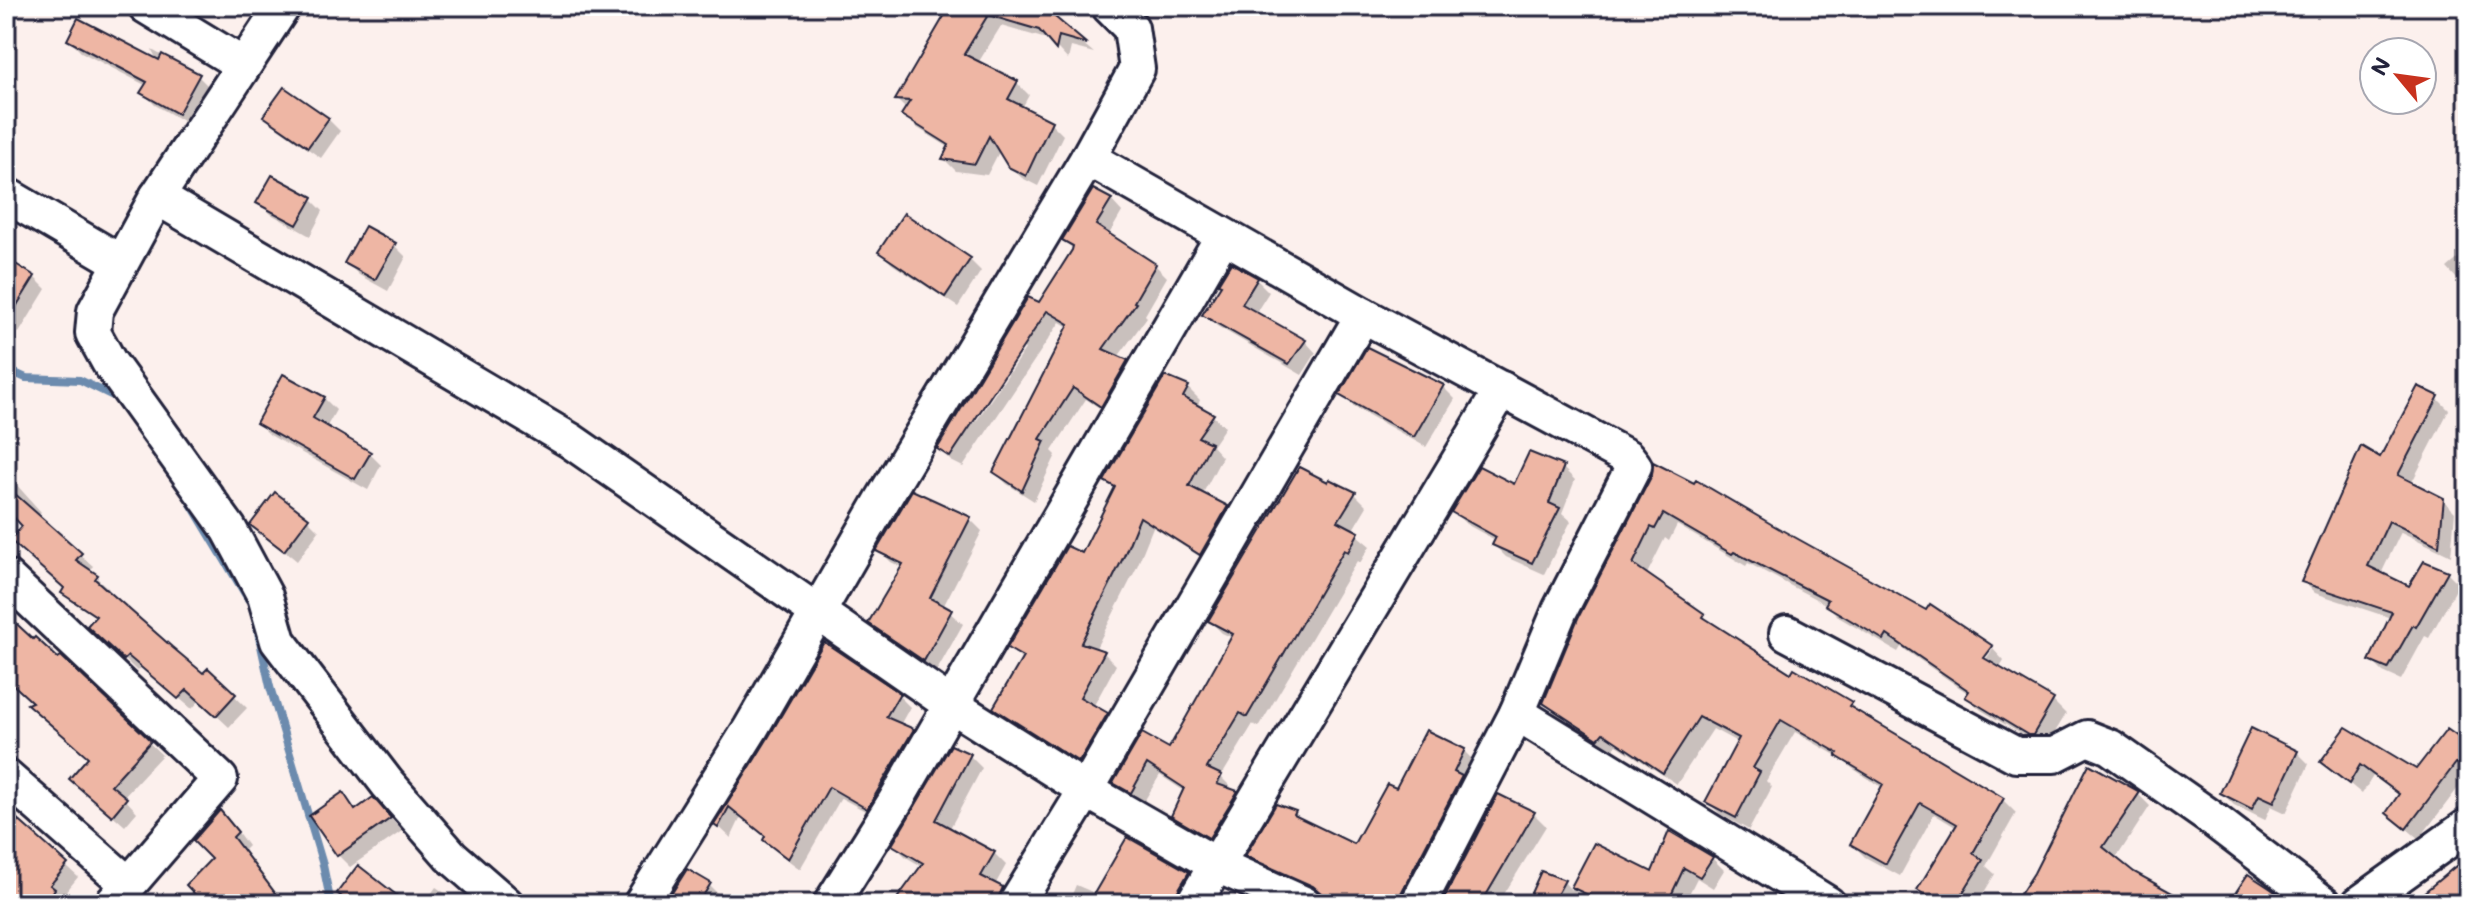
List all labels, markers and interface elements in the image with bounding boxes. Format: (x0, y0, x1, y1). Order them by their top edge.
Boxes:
north arrow (2358, 36, 2438, 116)
text: N (2363, 52, 2397, 80)

